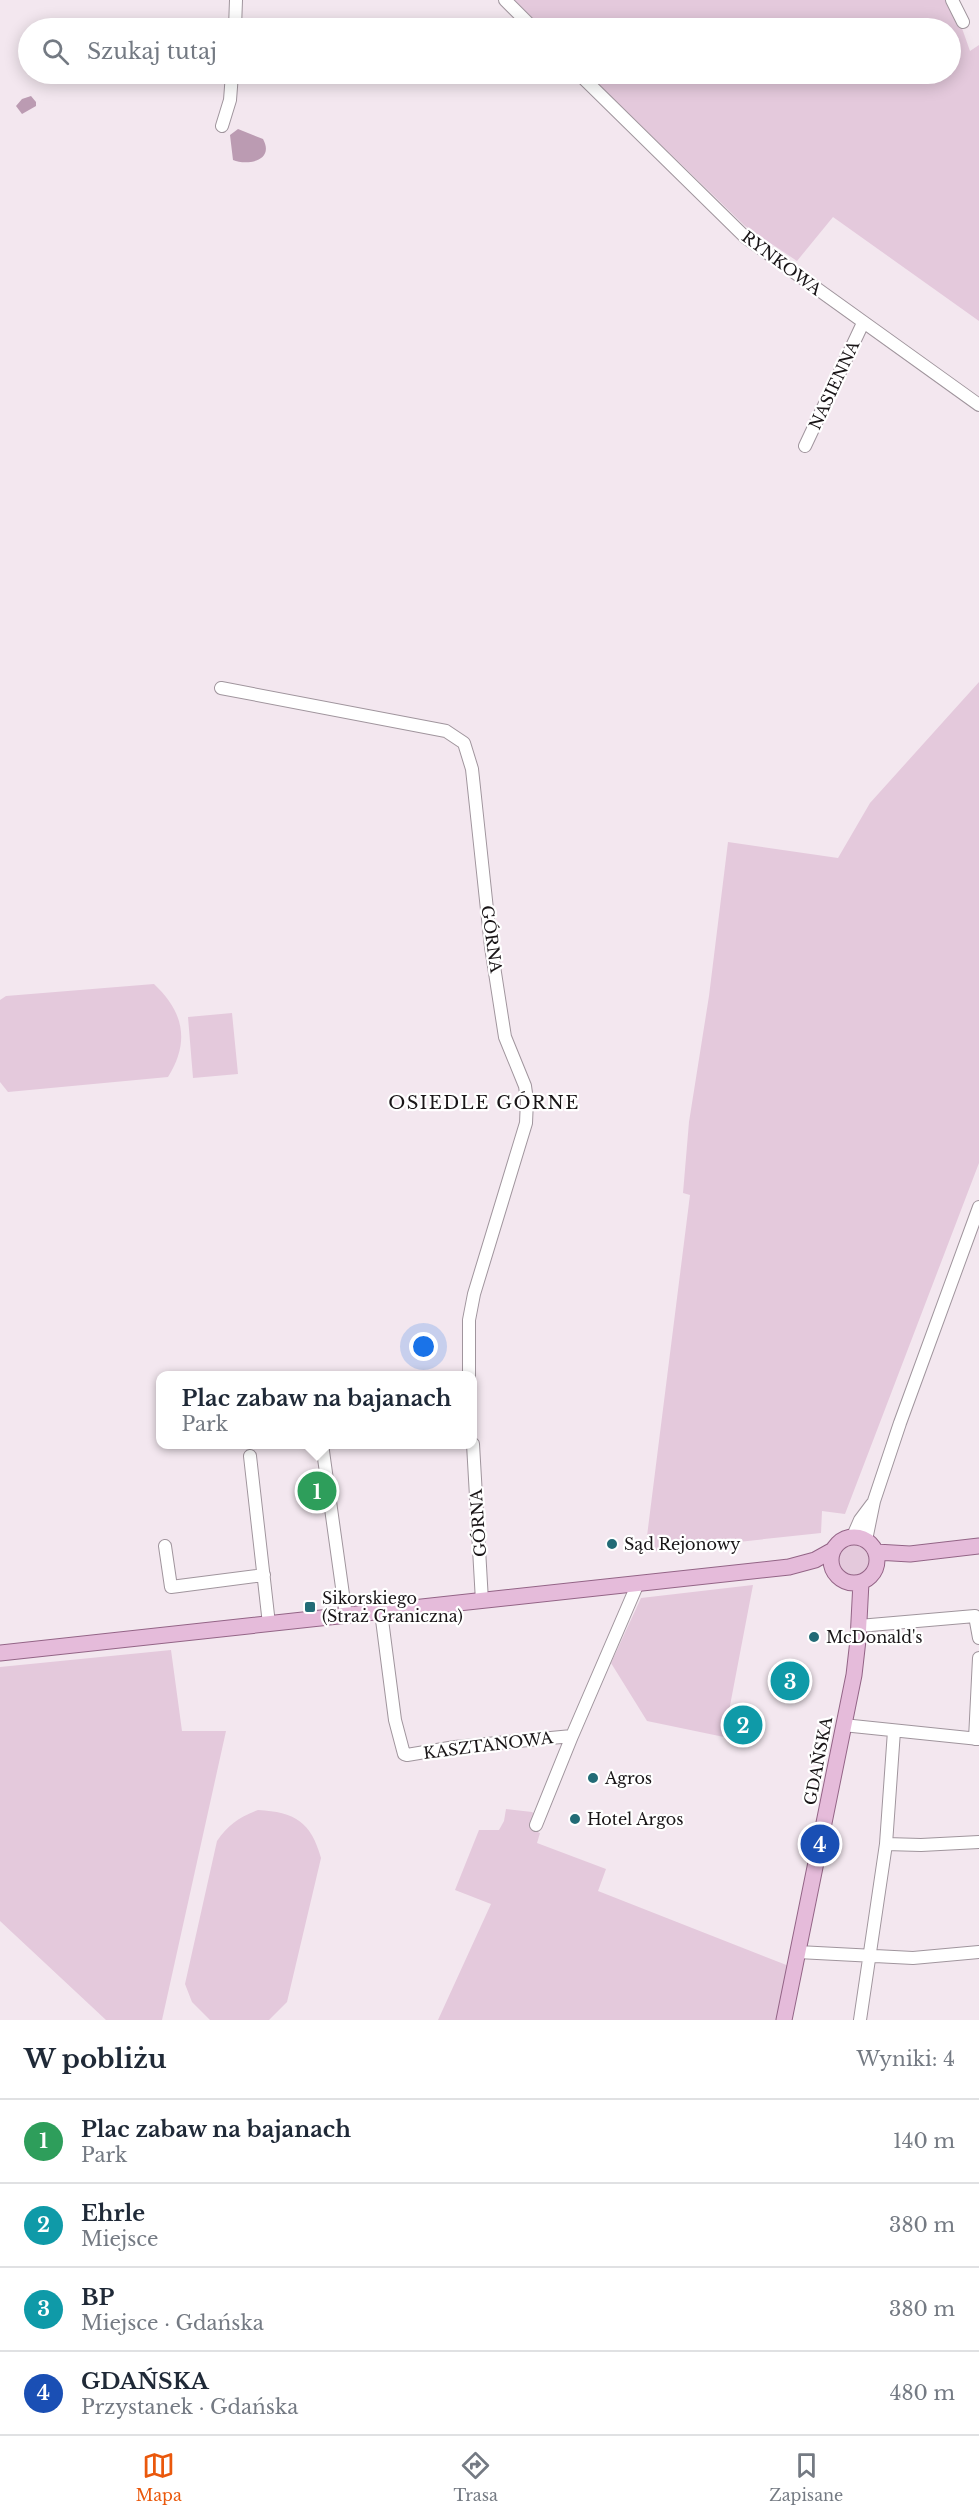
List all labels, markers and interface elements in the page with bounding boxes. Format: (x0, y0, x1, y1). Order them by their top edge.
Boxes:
search box (18, 18, 961, 84)
icon: search (39, 35, 72, 68)
text: Szukaj tutaj (87, 38, 217, 65)
street label: RYNKOWA (738, 227, 826, 300)
street label: NASIENNA (805, 337, 864, 433)
street label: GÓRNA (477, 904, 507, 975)
district label: OSIEDLE GÓRNE (388, 1091, 580, 1114)
your location (409, 1332, 438, 1361)
popup (156, 1371, 477, 1449)
text: Plac zabaw na bajanach (182, 1385, 451, 1412)
text: Park (182, 1412, 228, 1436)
pin: 1 (298, 1468, 336, 1514)
street label: GÓRNA (466, 1488, 490, 1558)
place label: Sąd Rejonowy (624, 1534, 741, 1554)
marker: Sąd Rejonowy (605, 1537, 619, 1551)
place label: Sikorskiego (Straż Graniczna) (322, 1588, 463, 1626)
marker: Sikorskiego (Straż Graniczna) (303, 1600, 317, 1614)
place label: McDonald's (826, 1627, 923, 1647)
marker: McDonald's (807, 1630, 821, 1644)
pin: 3 (770, 1658, 810, 1704)
pin: 2 (724, 1702, 762, 1748)
street label: GDAŃSKA (800, 1715, 836, 1807)
street label: KASZTANOWA (422, 1727, 555, 1763)
place label: Agros (604, 1768, 652, 1788)
marker: Agros (586, 1771, 600, 1785)
place label: Hotel Argos (587, 1809, 683, 1829)
marker: Hotel Argos (568, 1812, 582, 1826)
pin: 4 (800, 1822, 840, 1866)
text: W pobliżu (24, 2043, 166, 2075)
text: Wyniki: 4 (857, 2047, 955, 2071)
text: Plac zabaw na bajanach (81, 2116, 351, 2143)
text: 1 (39, 2129, 48, 2153)
text: 140 m (893, 2129, 955, 2153)
text: Park (81, 2143, 127, 2167)
text: Ehrle (81, 2200, 145, 2227)
text: 2 (37, 2213, 50, 2237)
text: 380 m (889, 2213, 955, 2237)
text: Miejsce (81, 2227, 158, 2251)
text: BP (81, 2284, 114, 2311)
text: 3 (37, 2297, 50, 2321)
text: 380 m (889, 2297, 955, 2321)
text: Miejsce · Gdańska (81, 2311, 264, 2335)
text: GDAŃSKA (81, 2368, 209, 2395)
text: 4 (37, 2381, 50, 2405)
text: 480 m (890, 2381, 955, 2405)
text: Przystanek · Gdańska (81, 2395, 298, 2419)
tab: Mapa (136, 2449, 182, 2505)
tab: Trasa (453, 2449, 498, 2505)
tab: Zapisane (769, 2449, 843, 2505)

